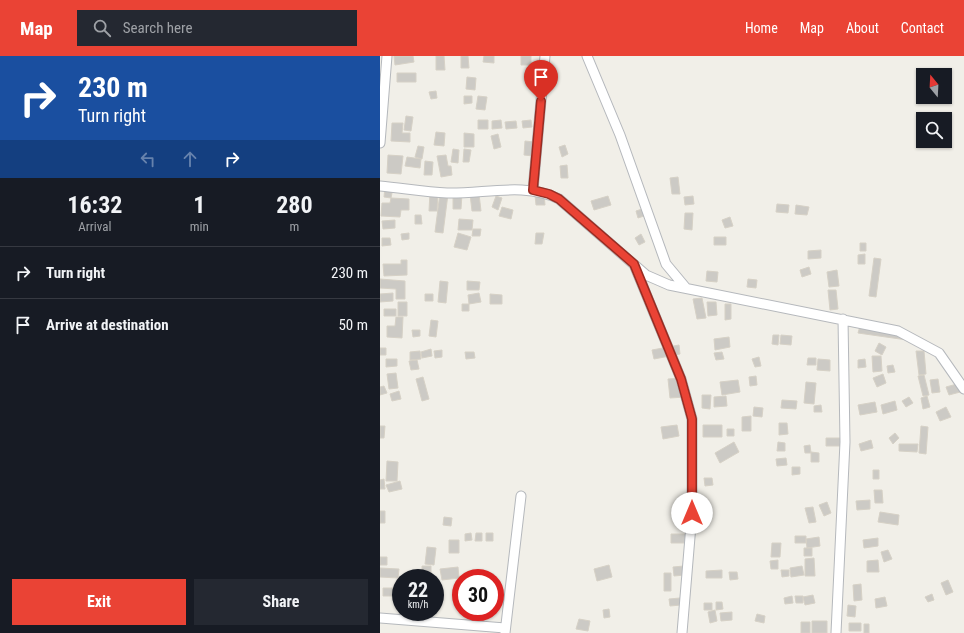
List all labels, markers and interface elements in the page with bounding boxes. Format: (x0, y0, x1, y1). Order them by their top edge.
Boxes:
search box (77, 10, 357, 46)
text: Map (20, 17, 53, 40)
icon: search (91, 17, 113, 39)
text: Search here (123, 19, 193, 37)
text: Home (745, 20, 778, 36)
text: Map (800, 20, 824, 36)
text: About (846, 20, 879, 36)
text: Contact (901, 20, 944, 36)
pin (524, 60, 558, 101)
icon: arrive (530, 66, 552, 88)
north arrow (916, 68, 952, 104)
map controls (916, 68, 952, 148)
text: 230 m (78, 71, 148, 104)
icon: right (12, 72, 64, 124)
text: Turn right (78, 105, 146, 126)
button: search (916, 112, 952, 148)
icon: left (137, 148, 159, 170)
icon: ahead (179, 148, 201, 170)
icon: right (221, 148, 243, 170)
text: 16:32 (67, 191, 122, 219)
text: 1 (193, 191, 205, 219)
text: 280 (276, 191, 313, 219)
text: Arrival (78, 219, 111, 234)
text: min (190, 219, 209, 234)
text: m (290, 219, 299, 234)
icon: right (12, 262, 34, 284)
text: Turn right (46, 264, 105, 282)
text: 230 m (331, 264, 368, 282)
icon: arrive (12, 314, 34, 336)
text: Arrive at destination (46, 316, 169, 334)
text: 50 m (338, 316, 368, 334)
position arrow (671, 492, 713, 534)
speed limit sign: 30 (452, 569, 504, 621)
text: 22 (408, 578, 428, 602)
button: Exit (12, 579, 186, 625)
button: Share (194, 579, 368, 625)
text: km/h (408, 599, 428, 610)

